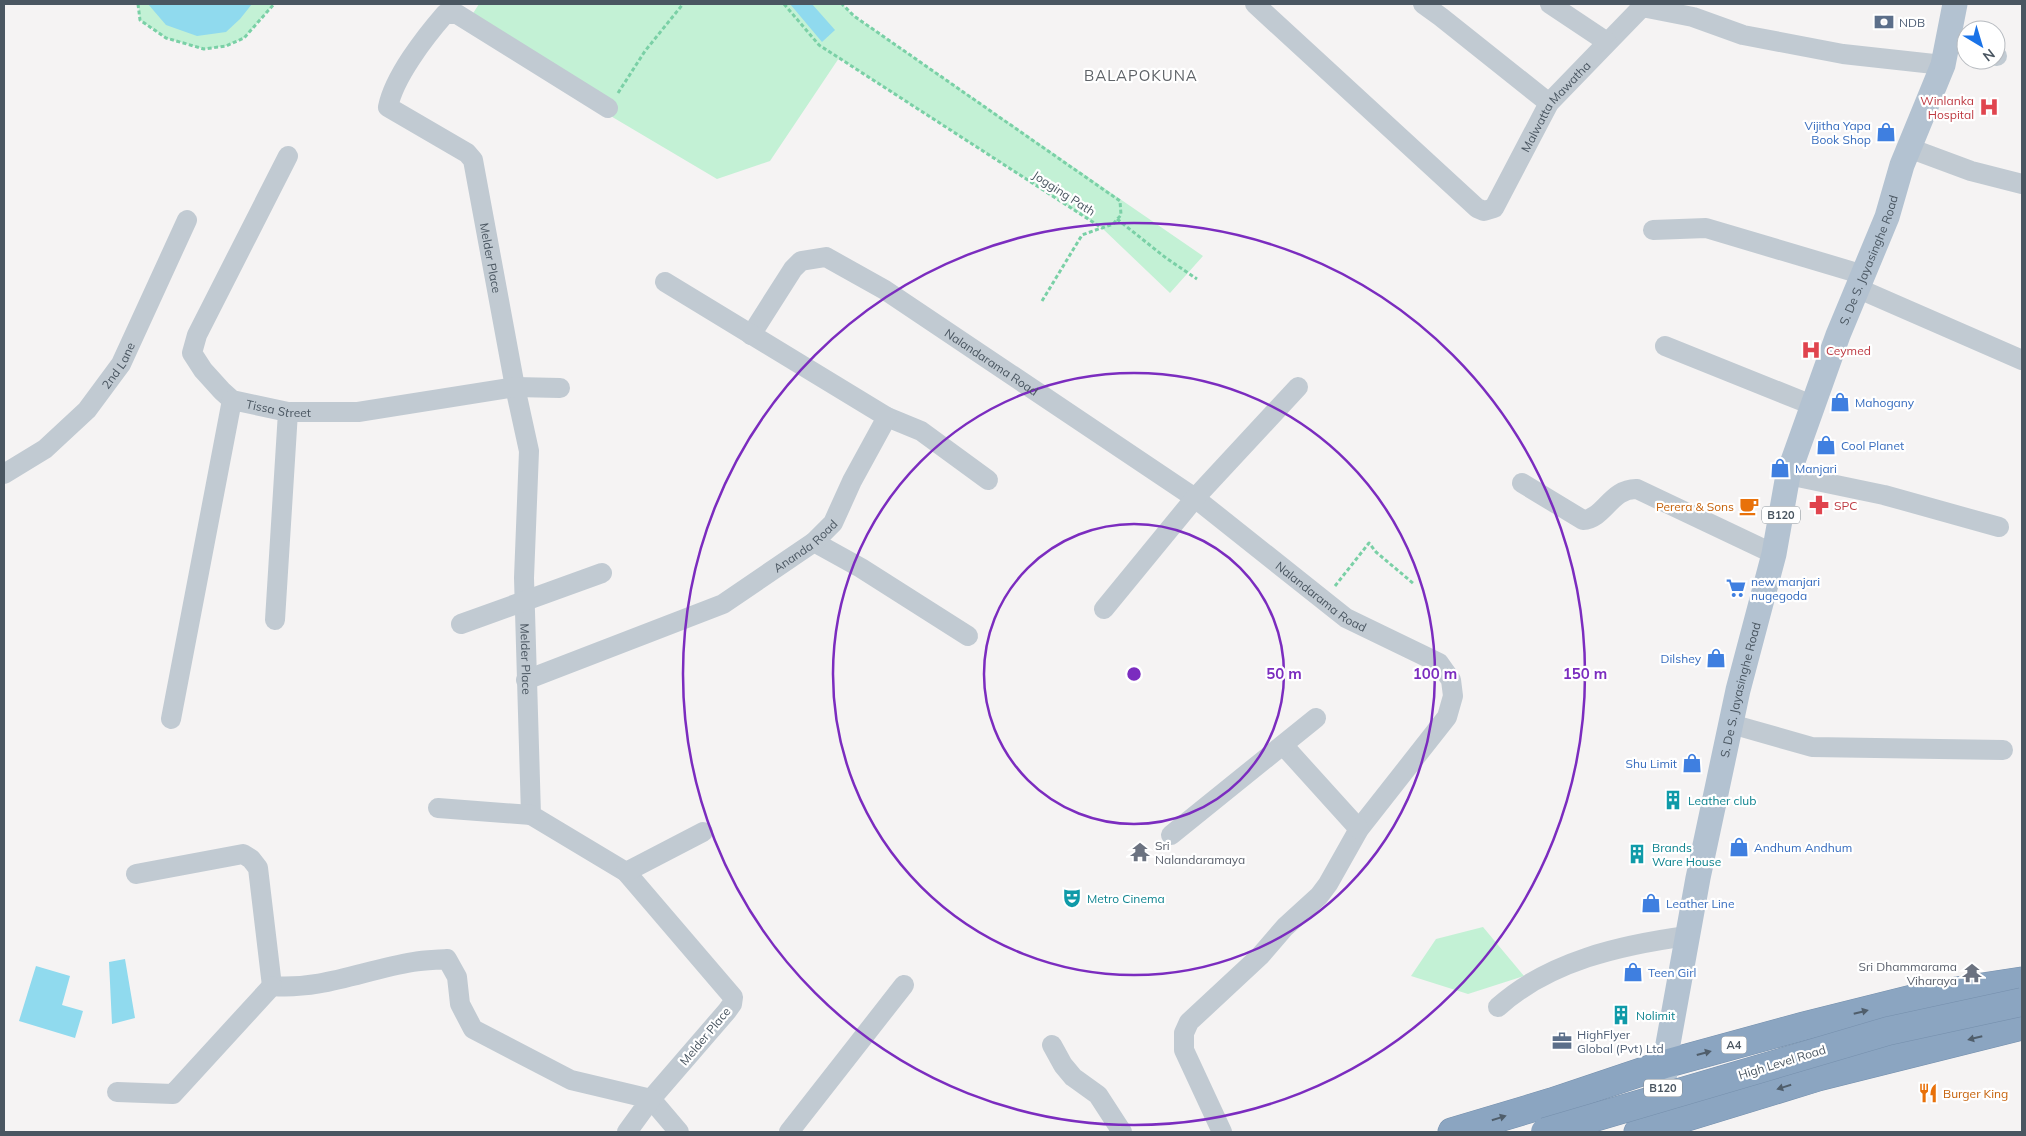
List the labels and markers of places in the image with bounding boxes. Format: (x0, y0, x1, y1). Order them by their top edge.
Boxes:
bank icon: NDB (1873, 11, 1895, 33)
place label: NDB (1899, 15, 1925, 30)
place label: Winlanka Hospital (1920, 93, 1974, 122)
hospital icon: Winlanka Hospital (1978, 96, 2000, 118)
place label: Vijitha Yapa Book Shop (1805, 118, 1871, 147)
shop icon: Vijitha Yapa Book Shop (1875, 121, 1897, 143)
hospital icon: Ceymed (1800, 339, 1822, 361)
place label: Ceymed (1826, 343, 1871, 358)
shop icon: Mahogany (1829, 391, 1851, 413)
place label: Mahogany (1855, 395, 1915, 410)
shop icon: Cool Planet (1815, 434, 1837, 456)
place label: Cool Planet (1841, 438, 1904, 453)
shop icon: Manjari (1769, 457, 1791, 479)
place label: Manjari (1795, 461, 1837, 476)
pharmacy icon: SPC (1808, 494, 1830, 516)
cafe icon: Perera & Sons (1738, 495, 1760, 517)
place label: SPC (1834, 498, 1857, 513)
place label: Perera & Sons (1656, 499, 1734, 514)
place label: new manjari nugegoda (1751, 574, 1820, 603)
supermarket icon: new manjari nugegoda (1725, 577, 1747, 599)
shop icon: Dilshey (1705, 647, 1727, 669)
place label: Dilshey (1661, 651, 1702, 666)
centre of rings (1125, 665, 1143, 683)
shop icon: Shu Limit (1681, 752, 1703, 774)
place label: Shu Limit (1625, 756, 1677, 771)
building icon: Leather club (1662, 789, 1684, 811)
place label: Leather club (1688, 793, 1756, 808)
shop icon: Andhum Andhum (1728, 836, 1750, 858)
place label: Sri Nalandaramaya (1155, 838, 1245, 867)
place label: Brands Ware House (1652, 840, 1721, 869)
place label: Andhum Andhum (1754, 840, 1852, 855)
temple icon: Sri Nalandaramaya (1129, 841, 1151, 863)
building icon: Brands Ware House (1626, 843, 1648, 865)
theatre icon: Metro Cinema (1061, 887, 1083, 909)
place label: Metro Cinema (1087, 891, 1165, 906)
shop icon: Leather Line (1640, 892, 1662, 914)
place label: Leather Line (1666, 896, 1734, 911)
place label: Sri Dhammarama Viharaya (1858, 959, 1957, 988)
shop icon: Teen Girl (1622, 961, 1644, 983)
temple icon: Sri Dhammarama Viharaya (1961, 962, 1983, 984)
place label: Teen Girl (1648, 965, 1696, 980)
building icon: Nolimit (1610, 1004, 1632, 1026)
place label: Nolimit (1636, 1008, 1675, 1023)
place label: HighFlyer Global (Pvt) Ltd (1577, 1027, 1664, 1056)
office icon: HighFlyer Global (Pvt) Ltd (1551, 1030, 1573, 1052)
restaurant icon: Burger King (1917, 1082, 1939, 1104)
place label: Burger King (1943, 1086, 2008, 1101)

